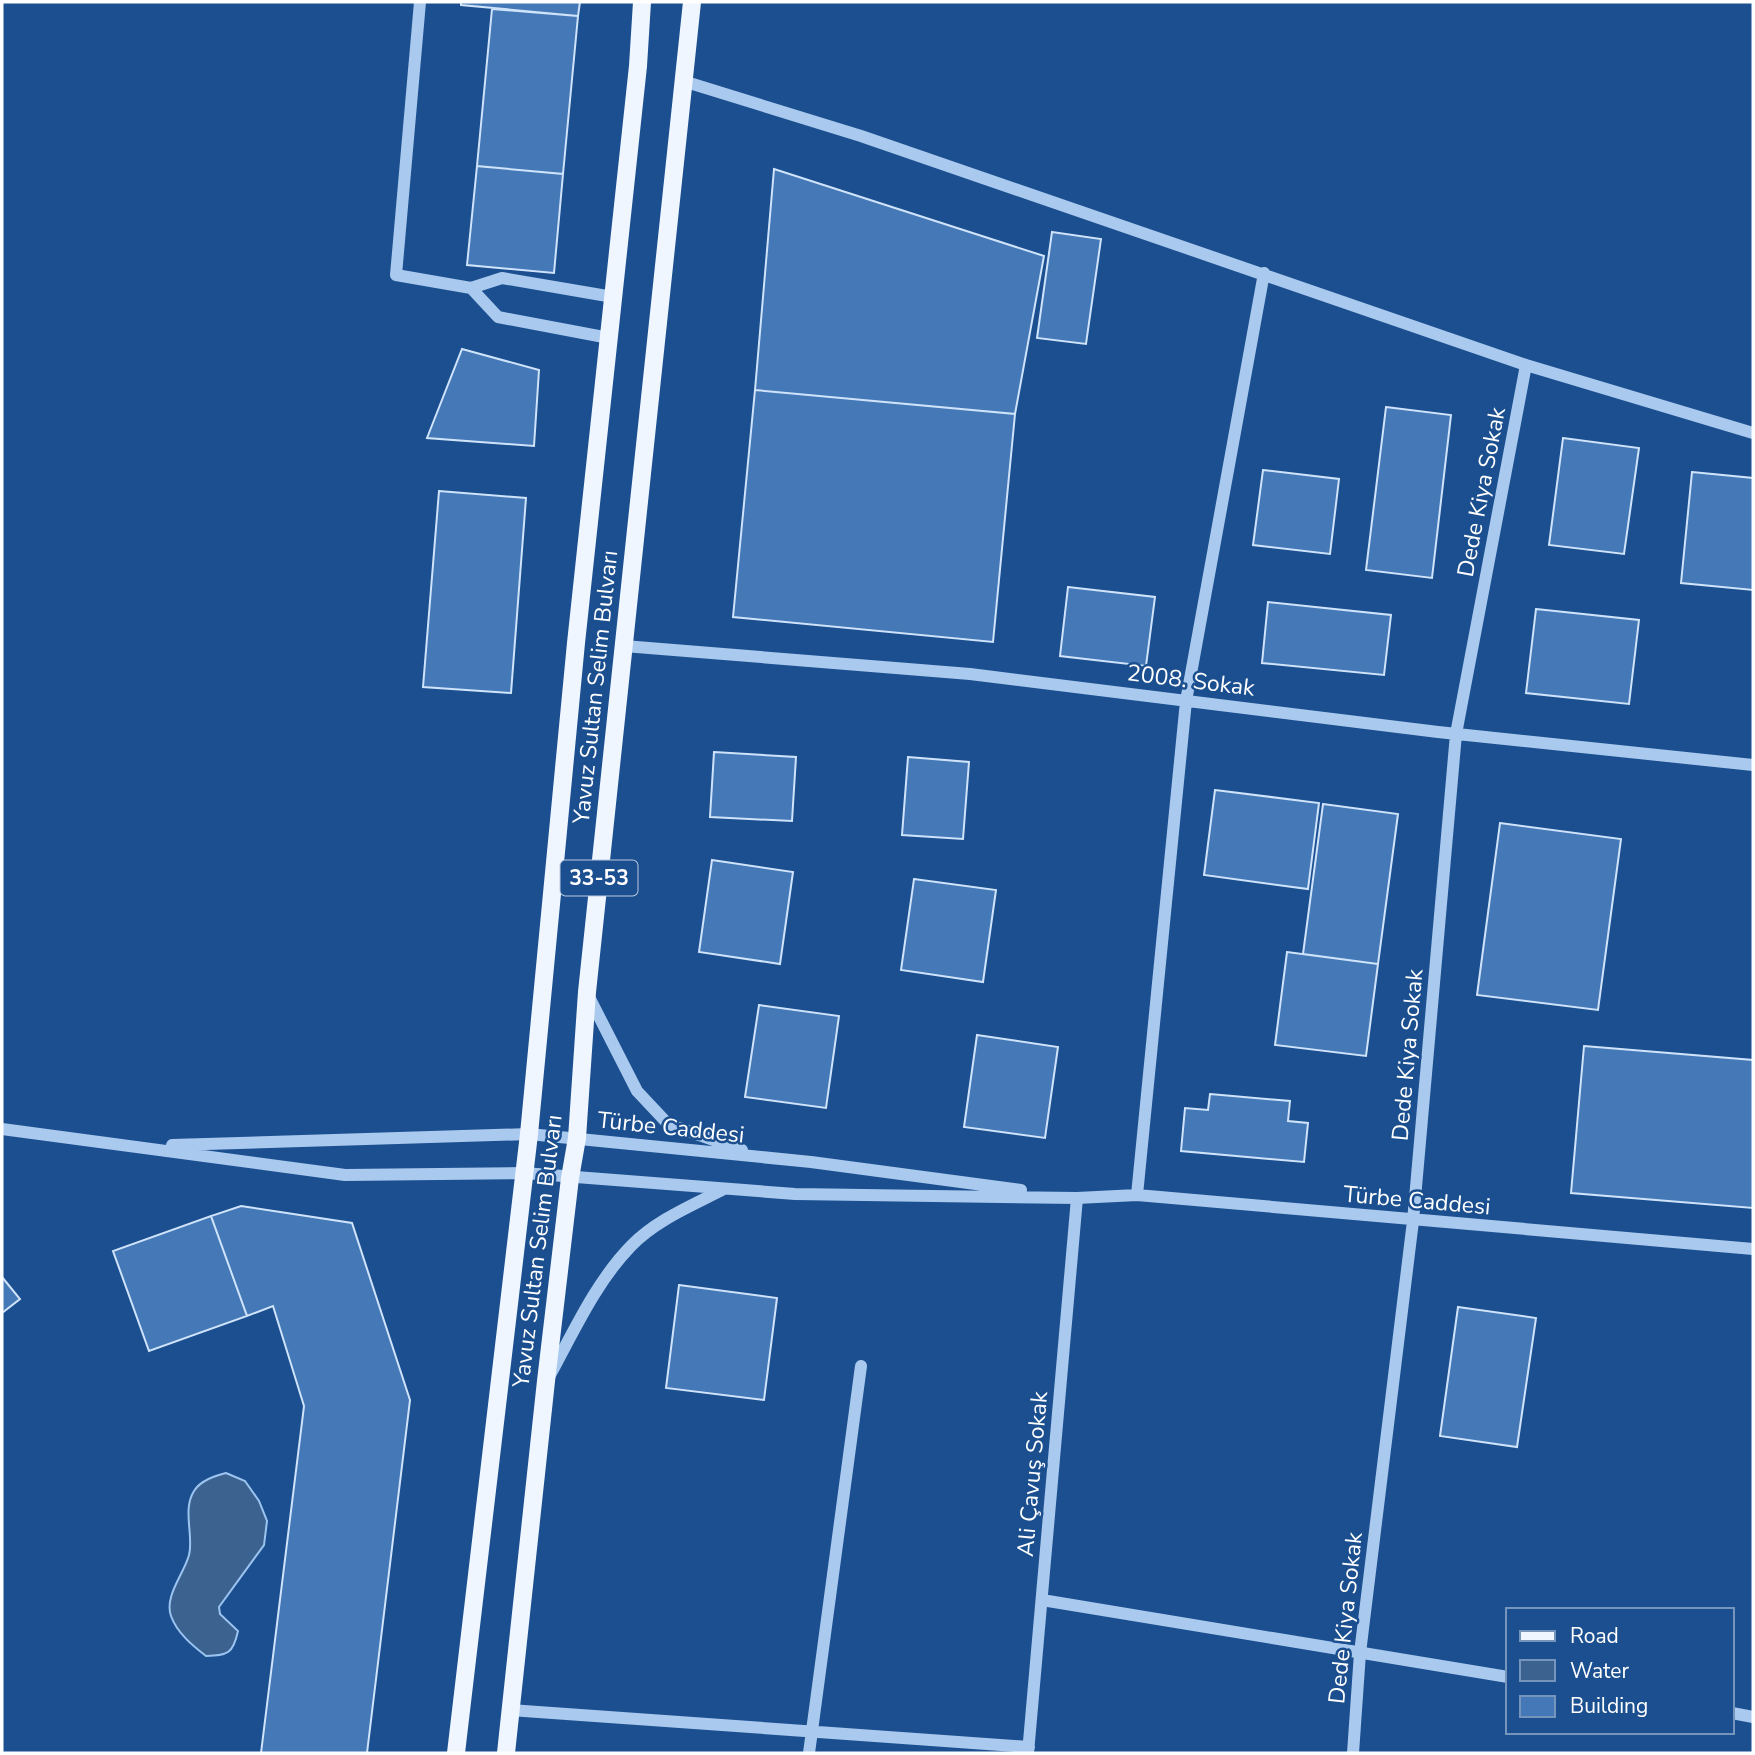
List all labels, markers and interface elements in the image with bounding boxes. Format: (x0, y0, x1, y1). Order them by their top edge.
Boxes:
street label: Dede Kiya Sokak (1450, 404, 1513, 580)
street label: Yavuz Sultan Selim Bulvarı (566, 549, 625, 826)
street label: 2008. Sokak (1125, 657, 1257, 704)
road number: 33-53 (560, 860, 638, 896)
street label: Dede Kiya Sokak (1385, 967, 1430, 1142)
street label: Türbe Caddesi (596, 1104, 746, 1151)
street label: Yavuz Sultan Selim Bulvarı (505, 1113, 570, 1390)
street label: Türbe Caddesi (1342, 1179, 1492, 1222)
street label: Ali Çavuş Sokak (1010, 1390, 1055, 1558)
street label: Dede Kiya Sokak (1321, 1530, 1370, 1705)
legend (1506, 1608, 1734, 1734)
text: Road (1570, 1622, 1619, 1650)
text: Water (1570, 1657, 1629, 1685)
text: Building (1570, 1692, 1648, 1720)

